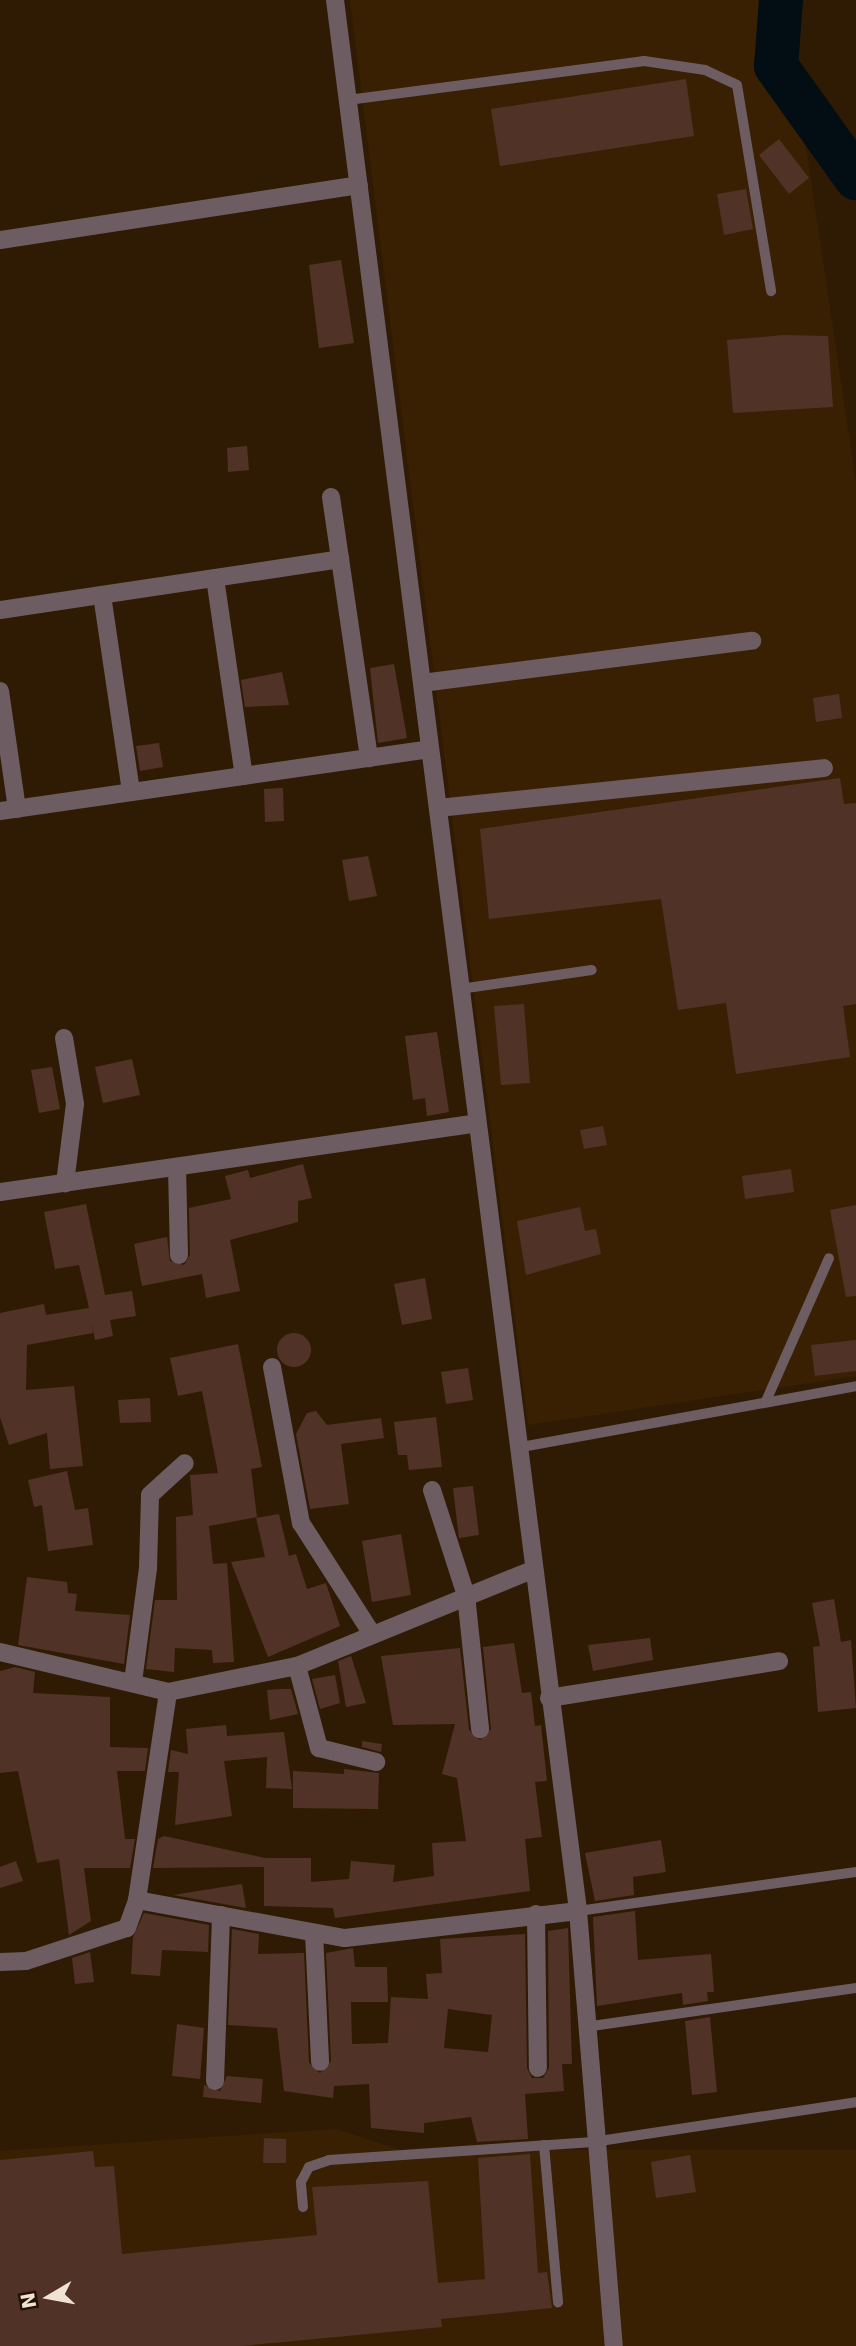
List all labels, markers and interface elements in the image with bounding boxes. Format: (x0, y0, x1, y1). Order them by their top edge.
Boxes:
north arrow (14, 2262, 84, 2332)
text: N (16, 2291, 41, 2310)

